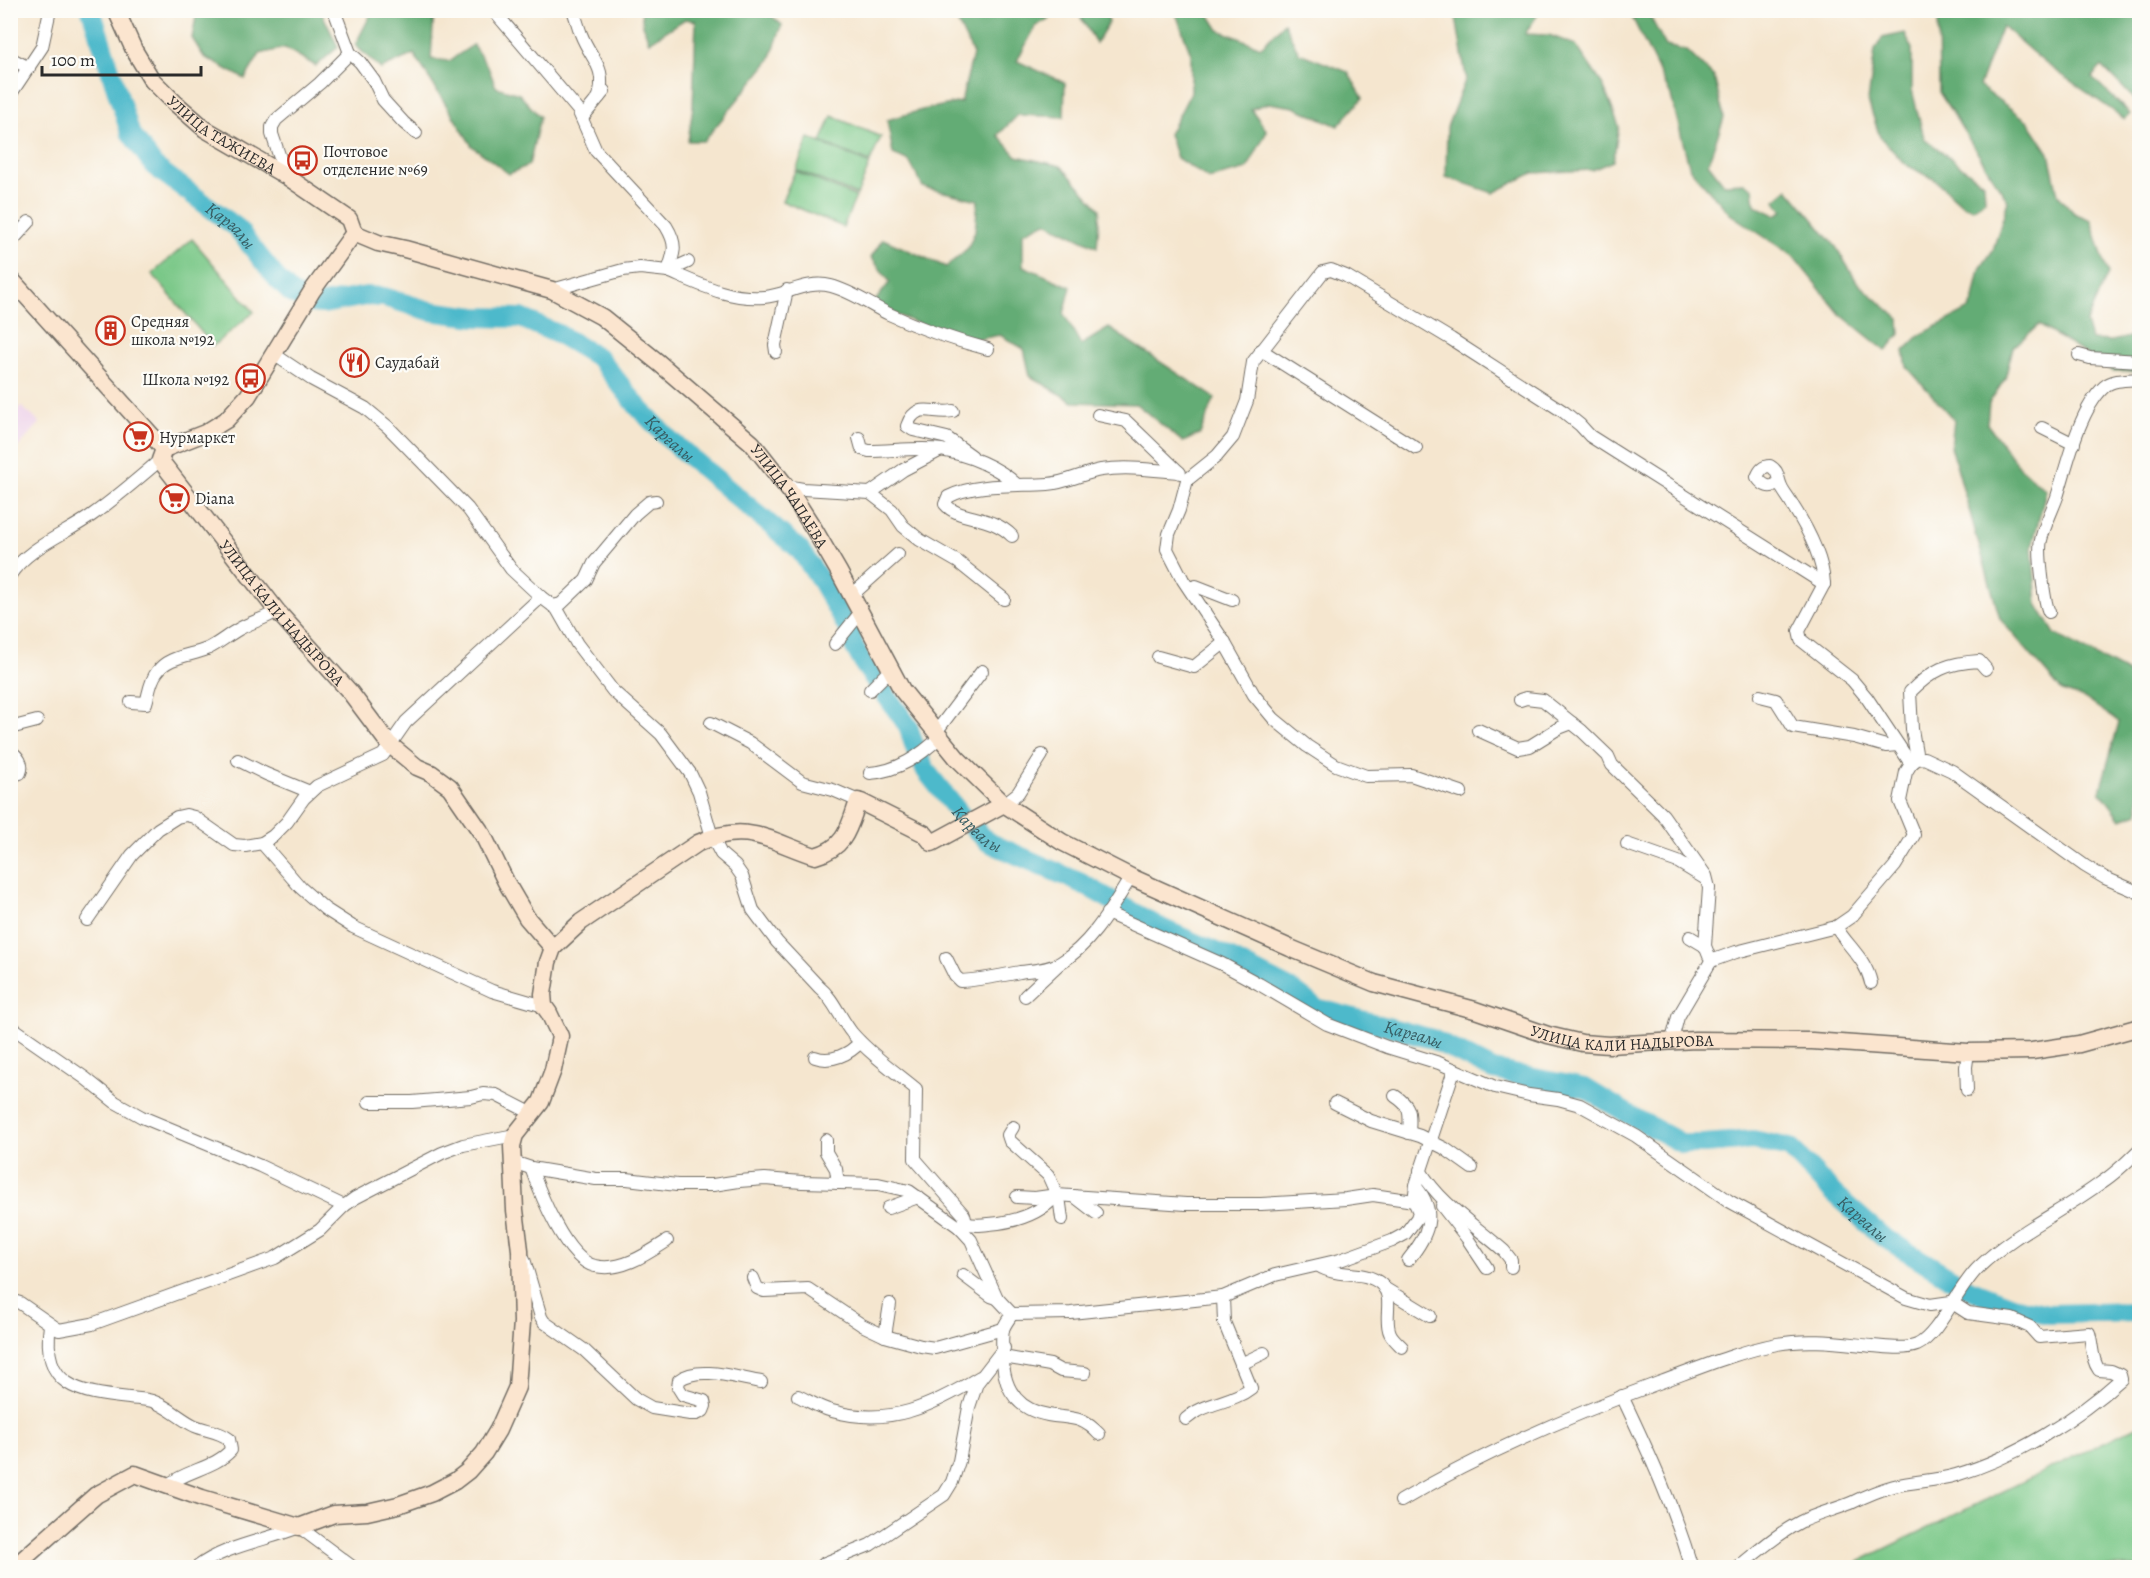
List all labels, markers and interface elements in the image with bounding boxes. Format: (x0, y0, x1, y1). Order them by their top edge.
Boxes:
scale bar (42, 39, 201, 77)
text: 100 m (51, 48, 95, 72)
street label: УЛИЦА ТАЖИЕВА (161, 91, 280, 180)
place label: Почтовое отделение №69 (323, 141, 428, 181)
bus stop icon: Почтовое отделение №69 (286, 144, 318, 176)
water label: Қарғалы (201, 197, 261, 254)
place label: Средняя школа №192 (131, 311, 215, 351)
building icon: Средняя школа №192 (94, 314, 126, 346)
restaurant icon: Саудабай (338, 346, 370, 378)
place label: Саудабай (375, 352, 440, 374)
bus stop icon: Школа №192 (234, 363, 266, 395)
place label: Школа №192 (142, 369, 229, 391)
water label: Қарғалы (640, 409, 700, 468)
supermarket icon: Нурмаркет (122, 421, 154, 453)
place label: Нурмаркет (159, 427, 235, 449)
street label: УЛИЦА ЧАПАЕВА (745, 440, 833, 553)
supermarket icon: Diana (158, 482, 190, 514)
place label: Diana (195, 488, 235, 510)
street label: УЛИЦА КАЛИ НАДЫРОВА (214, 535, 349, 691)
water label: Қарғалы (946, 801, 1005, 858)
water label: Қарғалы (1381, 1015, 1447, 1055)
street label: УЛИЦА КАЛИ НАДЫРОВА (1527, 1020, 1714, 1057)
water label: Қарғалы (1832, 1190, 1893, 1248)

